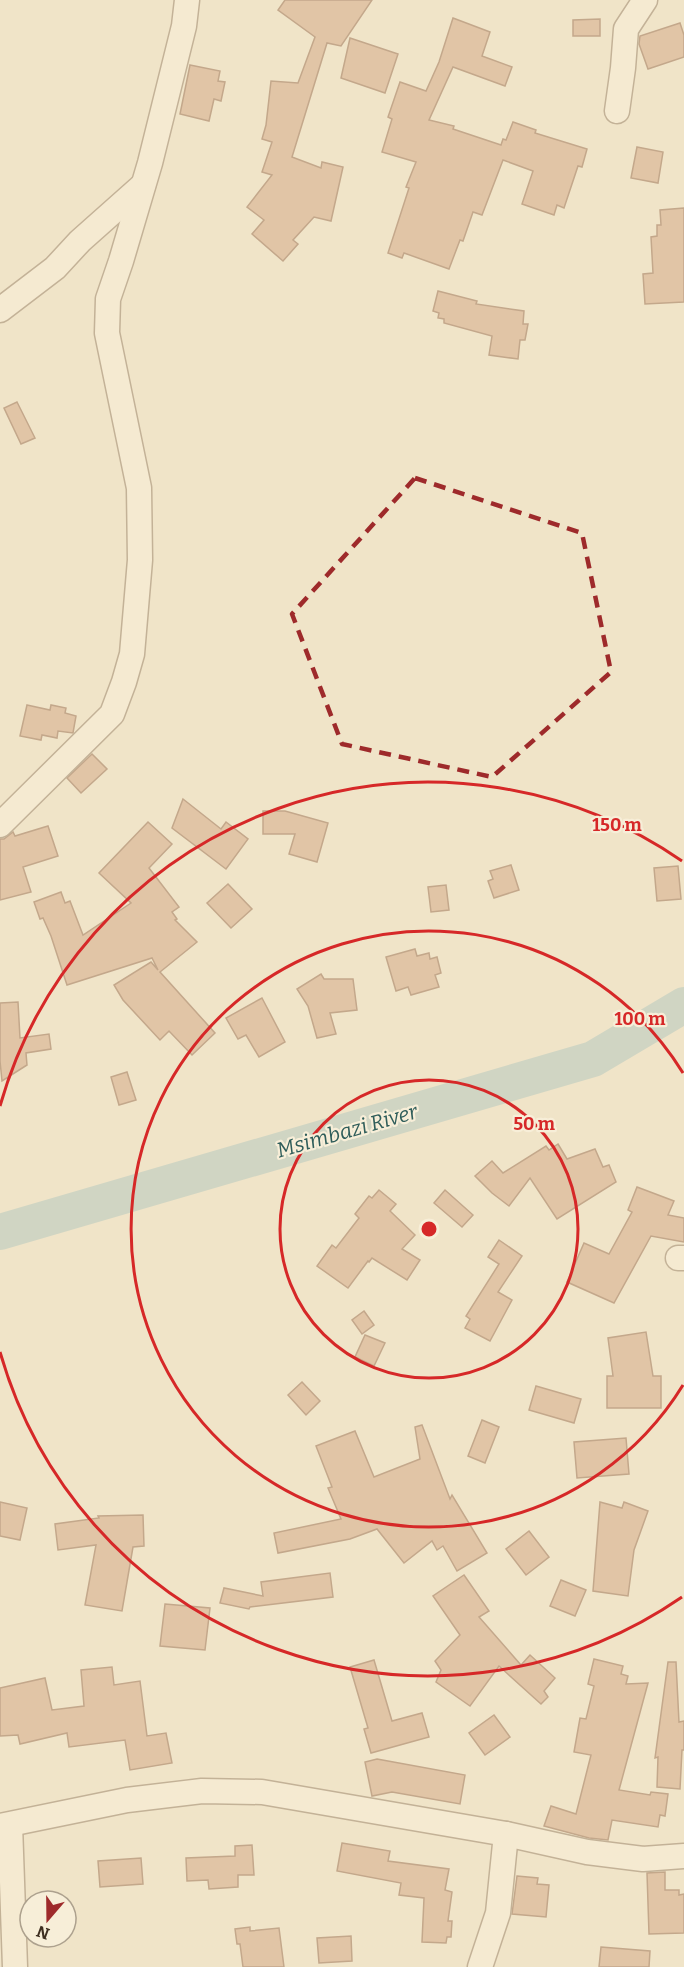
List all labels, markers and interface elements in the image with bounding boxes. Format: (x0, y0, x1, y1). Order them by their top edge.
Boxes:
text: 150 m (592, 814, 642, 836)
text: 100 m (614, 1008, 666, 1030)
water label: Msimbazi River (274, 1098, 422, 1164)
text: 50 m (513, 1113, 555, 1135)
centre of rings (419, 1219, 439, 1239)
north arrow (18, 1889, 78, 1949)
text: N (34, 1922, 52, 1944)

